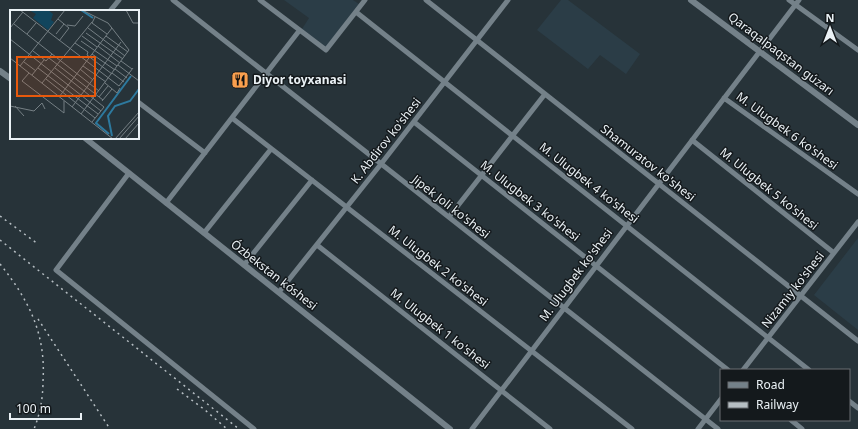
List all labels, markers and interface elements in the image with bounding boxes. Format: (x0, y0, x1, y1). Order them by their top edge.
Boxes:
street label: Qaraqalpaqstan gúzarı (725, 8, 838, 99)
north arrow (810, 8, 850, 48)
inset map (10, 10, 139, 139)
text: N (826, 10, 834, 25)
restaurant icon: Diyor toyxanasi (230, 70, 250, 90)
place label: Diyor toyxanasi (253, 71, 346, 88)
street label: M. Ulugbek 6 ko'shesi (733, 88, 842, 173)
street label: K. Abdirov ko'shesi (347, 94, 425, 187)
street label: Shamuratov ko'shesi (597, 120, 699, 205)
street label: M. Ulugbek 4 ko'shesi (536, 138, 643, 227)
street label: M. Ulugbek 5 ko'shesi (716, 144, 822, 234)
street label: M. Ulugbek 3 ko'shesi (477, 156, 584, 245)
street label: Jipek Joli ko'shesi (408, 170, 494, 242)
street label: M. Ulugbek 2 ko'shesi (385, 221, 492, 310)
street label: M. Ulugbek ko'shesi (535, 225, 616, 325)
street label: Ózbekstan kóshesi (228, 235, 321, 314)
street label: Nizamiy ko'shesi (757, 248, 828, 331)
street label: M. Ulugbek 1 ko'shesi (387, 284, 494, 373)
legend (720, 369, 850, 421)
text: Road (756, 376, 785, 393)
scale bar (10, 395, 81, 421)
text: Railway (756, 396, 800, 413)
text: 100 m (16, 400, 51, 417)

